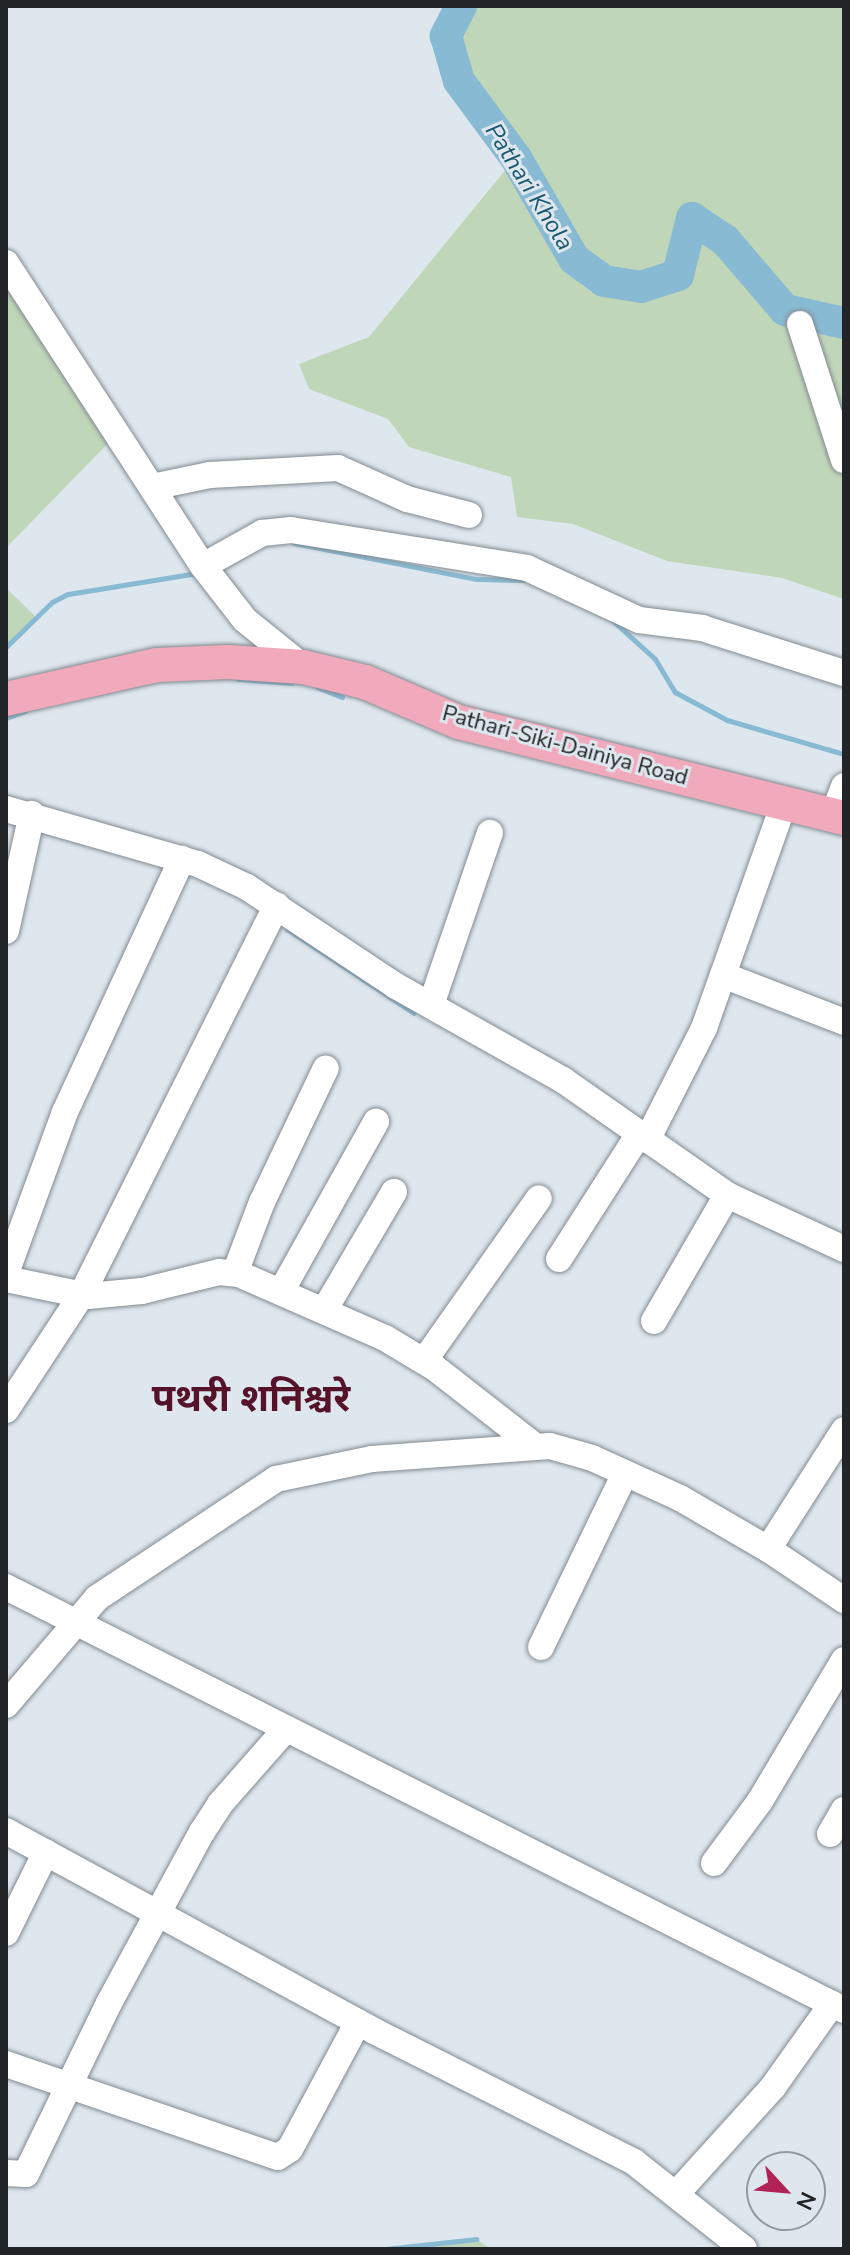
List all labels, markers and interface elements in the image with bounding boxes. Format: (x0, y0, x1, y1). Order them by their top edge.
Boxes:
water label: Pathari Khola (479, 118, 579, 256)
street label: Pathari-Siki-Dainiya Road (439, 700, 691, 792)
district label: पथरी शनिश्चरे (152, 1376, 350, 1422)
north arrow (746, 2151, 826, 2231)
text: N (789, 2187, 823, 2215)

